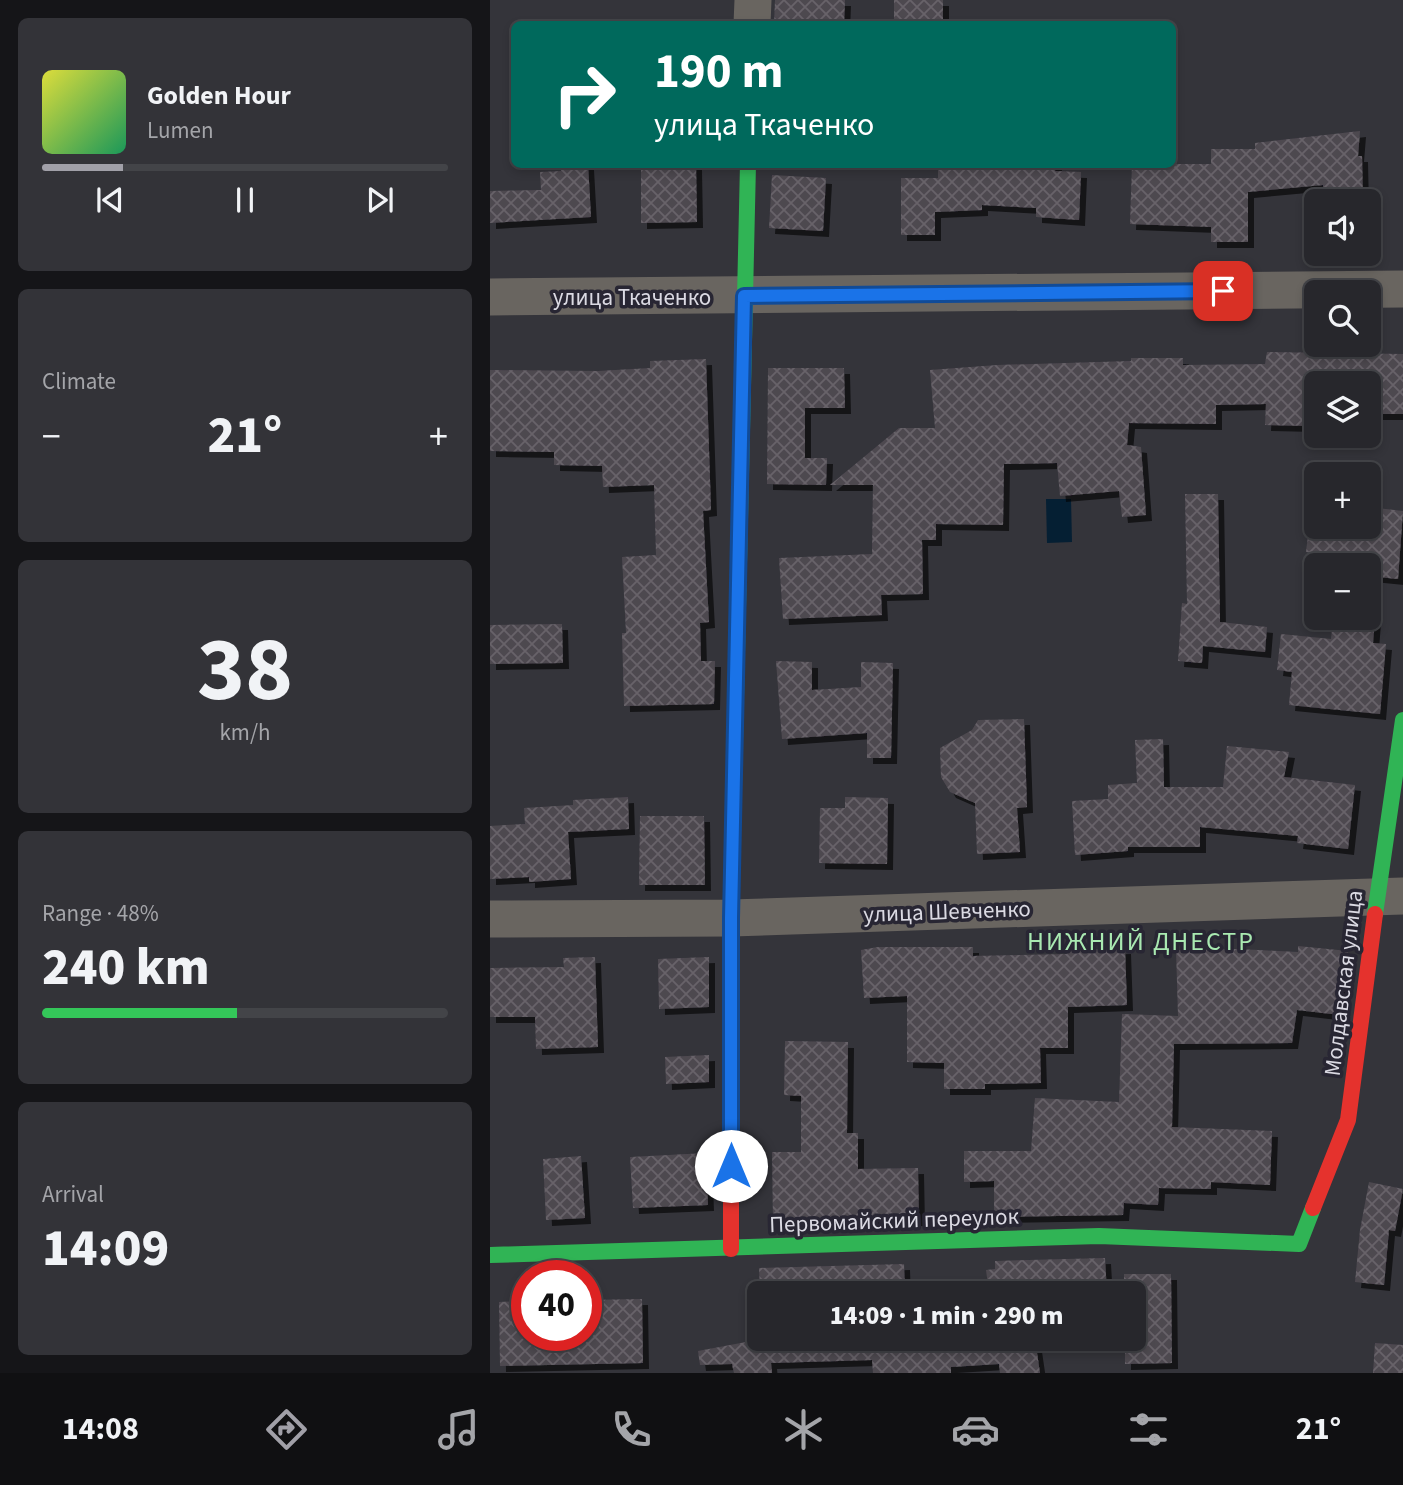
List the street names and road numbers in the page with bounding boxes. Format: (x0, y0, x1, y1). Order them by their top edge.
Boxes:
street label: улица Ткаченко (553, 281, 711, 314)
street label: Молдавская улица (1316, 888, 1371, 1078)
street label: улица Шевченко (863, 892, 1031, 931)
street label: Первомайский переулок (769, 1200, 1020, 1241)

